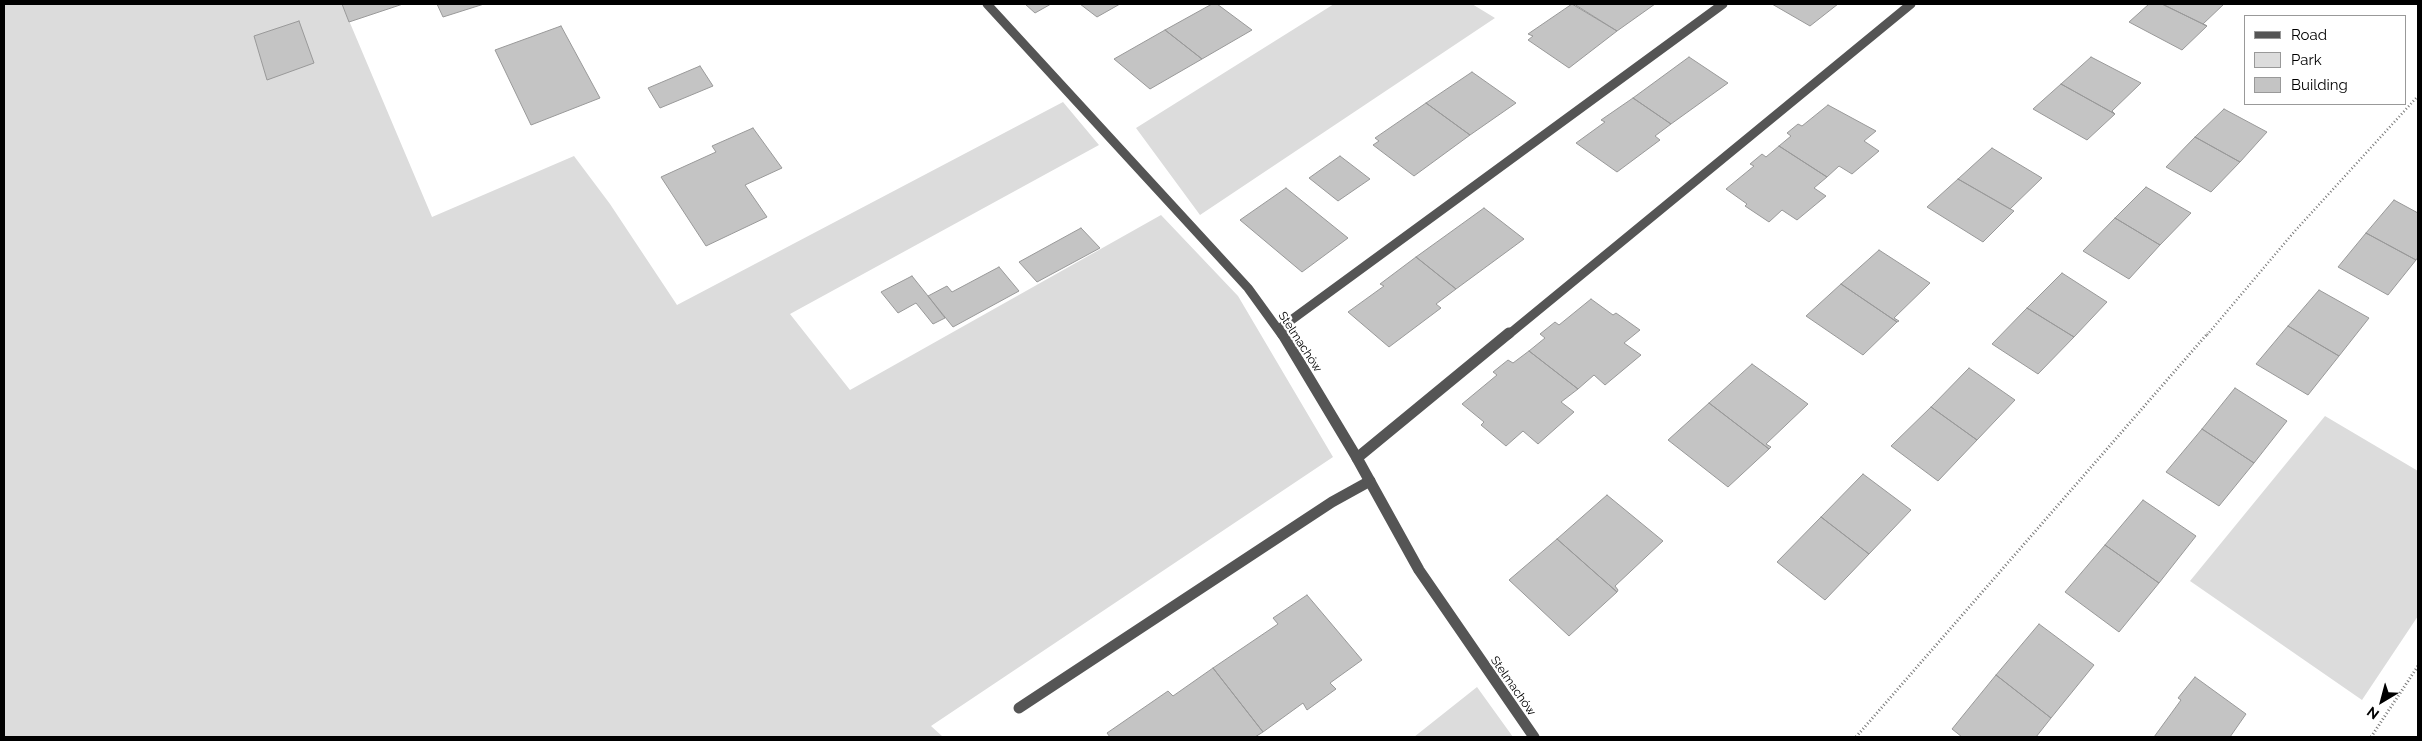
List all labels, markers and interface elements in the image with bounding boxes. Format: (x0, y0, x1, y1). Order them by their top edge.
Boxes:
legend (2244, 15, 2407, 105)
text: Road (2291, 26, 2327, 44)
text: Park (2291, 51, 2322, 69)
text: Building (2291, 76, 2348, 94)
street label: Stelmachów (1275, 309, 1325, 375)
street label: Stelmachów (1487, 654, 1539, 718)
north arrow (2357, 676, 2407, 726)
text: N (2364, 703, 2382, 723)

